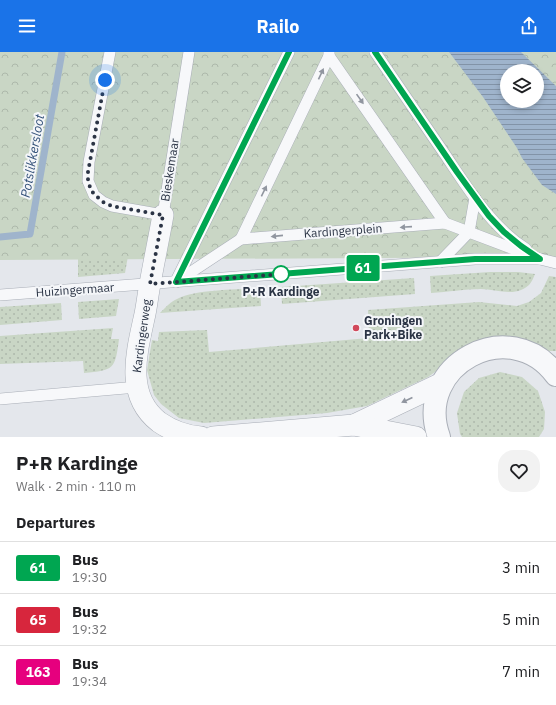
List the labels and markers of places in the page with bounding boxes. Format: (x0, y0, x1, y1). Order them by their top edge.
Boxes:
marker: P+R Kardinge (272, 265, 290, 283)
place label: P+R Kardinge (242, 284, 320, 299)
place label: Groningen Park+Bike (364, 313, 423, 342)
marker: Groningen Park+Bike (351, 323, 361, 333)

